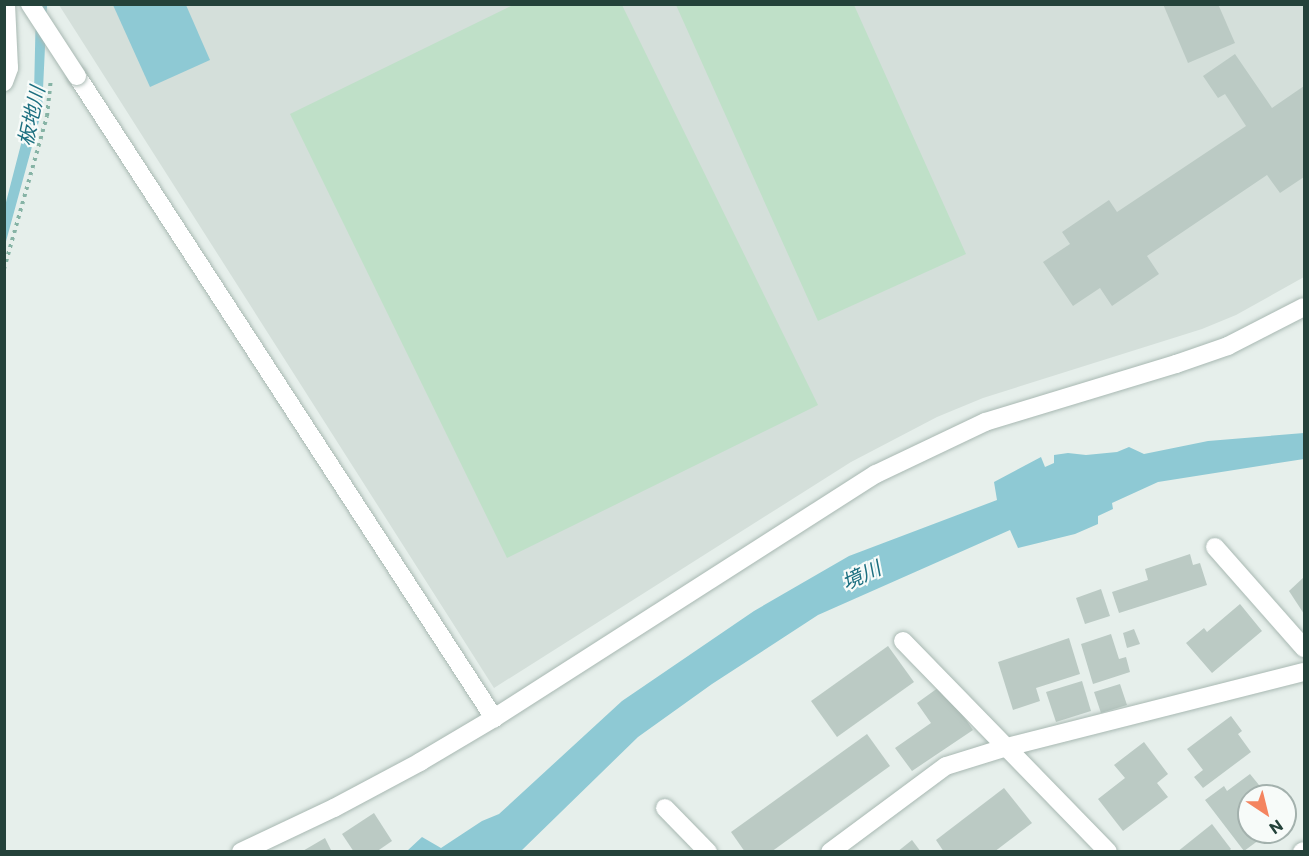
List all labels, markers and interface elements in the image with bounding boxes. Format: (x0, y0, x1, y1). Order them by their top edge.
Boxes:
water label: 板地川 (13, 84, 49, 148)
water label: 境川 (838, 556, 884, 594)
north arrow (1237, 784, 1297, 844)
text: N (1266, 816, 1287, 839)

